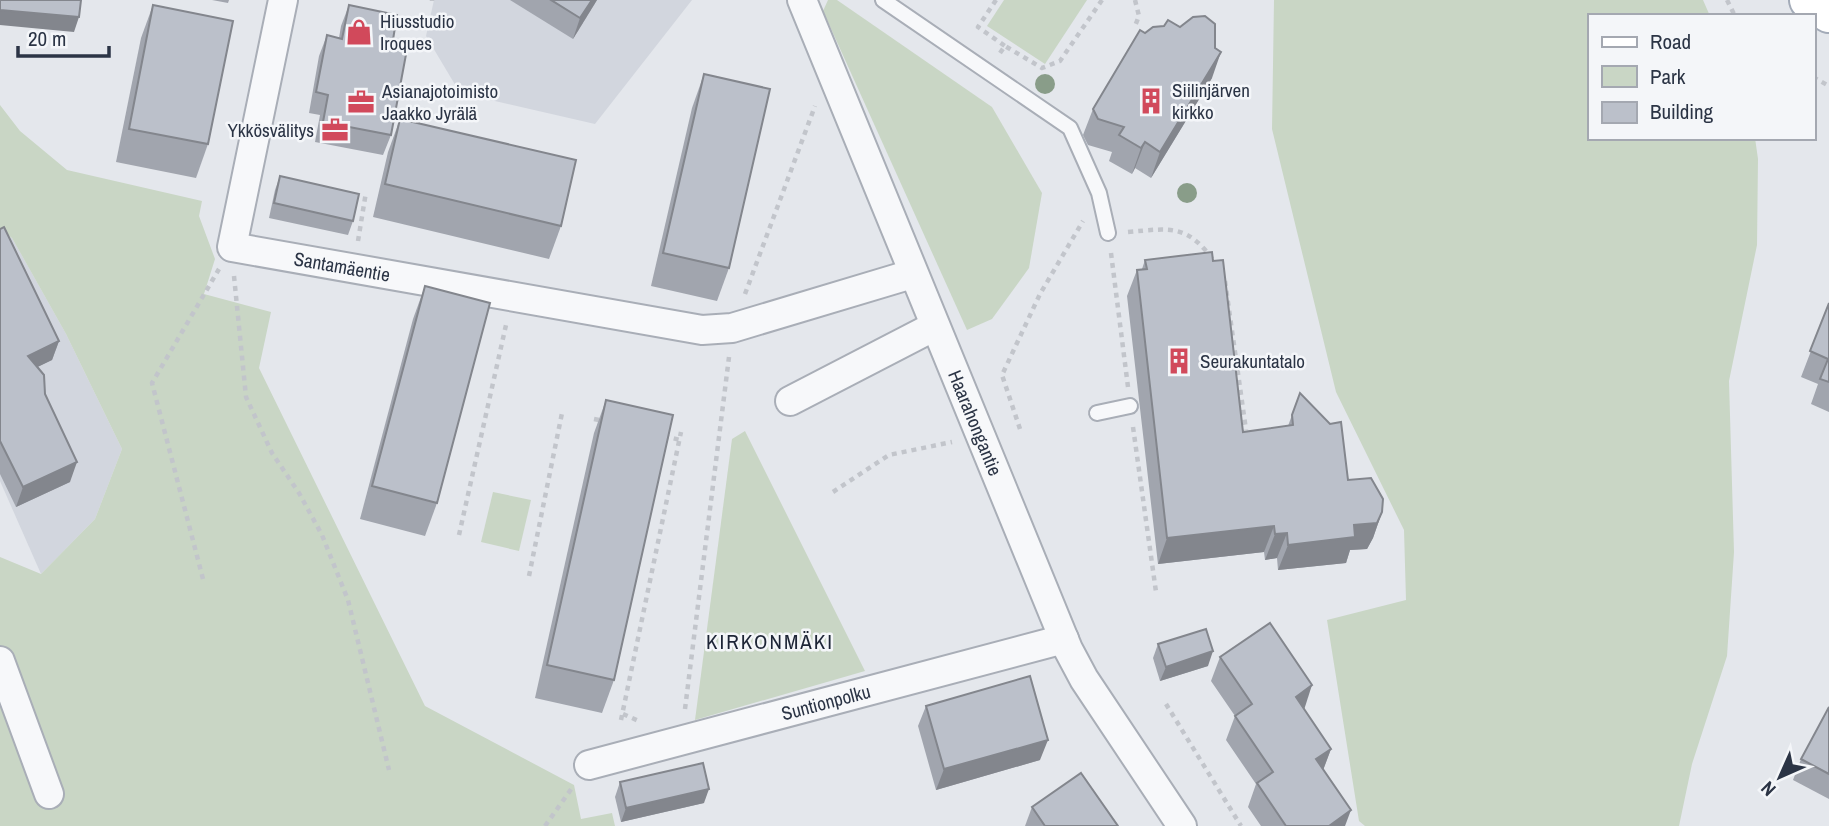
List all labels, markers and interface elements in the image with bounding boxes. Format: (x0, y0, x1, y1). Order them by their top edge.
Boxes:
place label: Hiusstudio Iroques (380, 8, 454, 56)
scale bar (18, 14, 108, 58)
legend (1588, 14, 1815, 140)
shop icon: Hiusstudio Iroques (344, 17, 374, 47)
text: 20 m (28, 24, 66, 53)
text: Road (1650, 27, 1691, 56)
text: Park (1650, 62, 1686, 91)
place label: Siilinjärven kirkko (1172, 77, 1250, 125)
place label: Asianajotoimisto Jaakko Jyrälä (381, 78, 498, 126)
building icon: Siilinjärven kirkko (1136, 86, 1166, 116)
office icon: Asianajotoimisto Jaakko Jyrälä (346, 87, 376, 117)
text: Building (1650, 97, 1714, 126)
office icon: Ykkösvälitys (320, 115, 350, 145)
place label: Ykkösvälitys (227, 117, 314, 143)
street label: Santamäentie (292, 245, 392, 288)
building icon: Seurakuntatalo (1164, 346, 1194, 376)
place label: Seurakuntatalo (1200, 348, 1305, 374)
street label: Haarahongantie (942, 366, 1009, 480)
district label: KIRKONMÄKI (706, 627, 834, 656)
street label: Suntionpolku (778, 678, 873, 726)
north arrow (1745, 742, 1815, 812)
text: N (1755, 776, 1781, 802)

